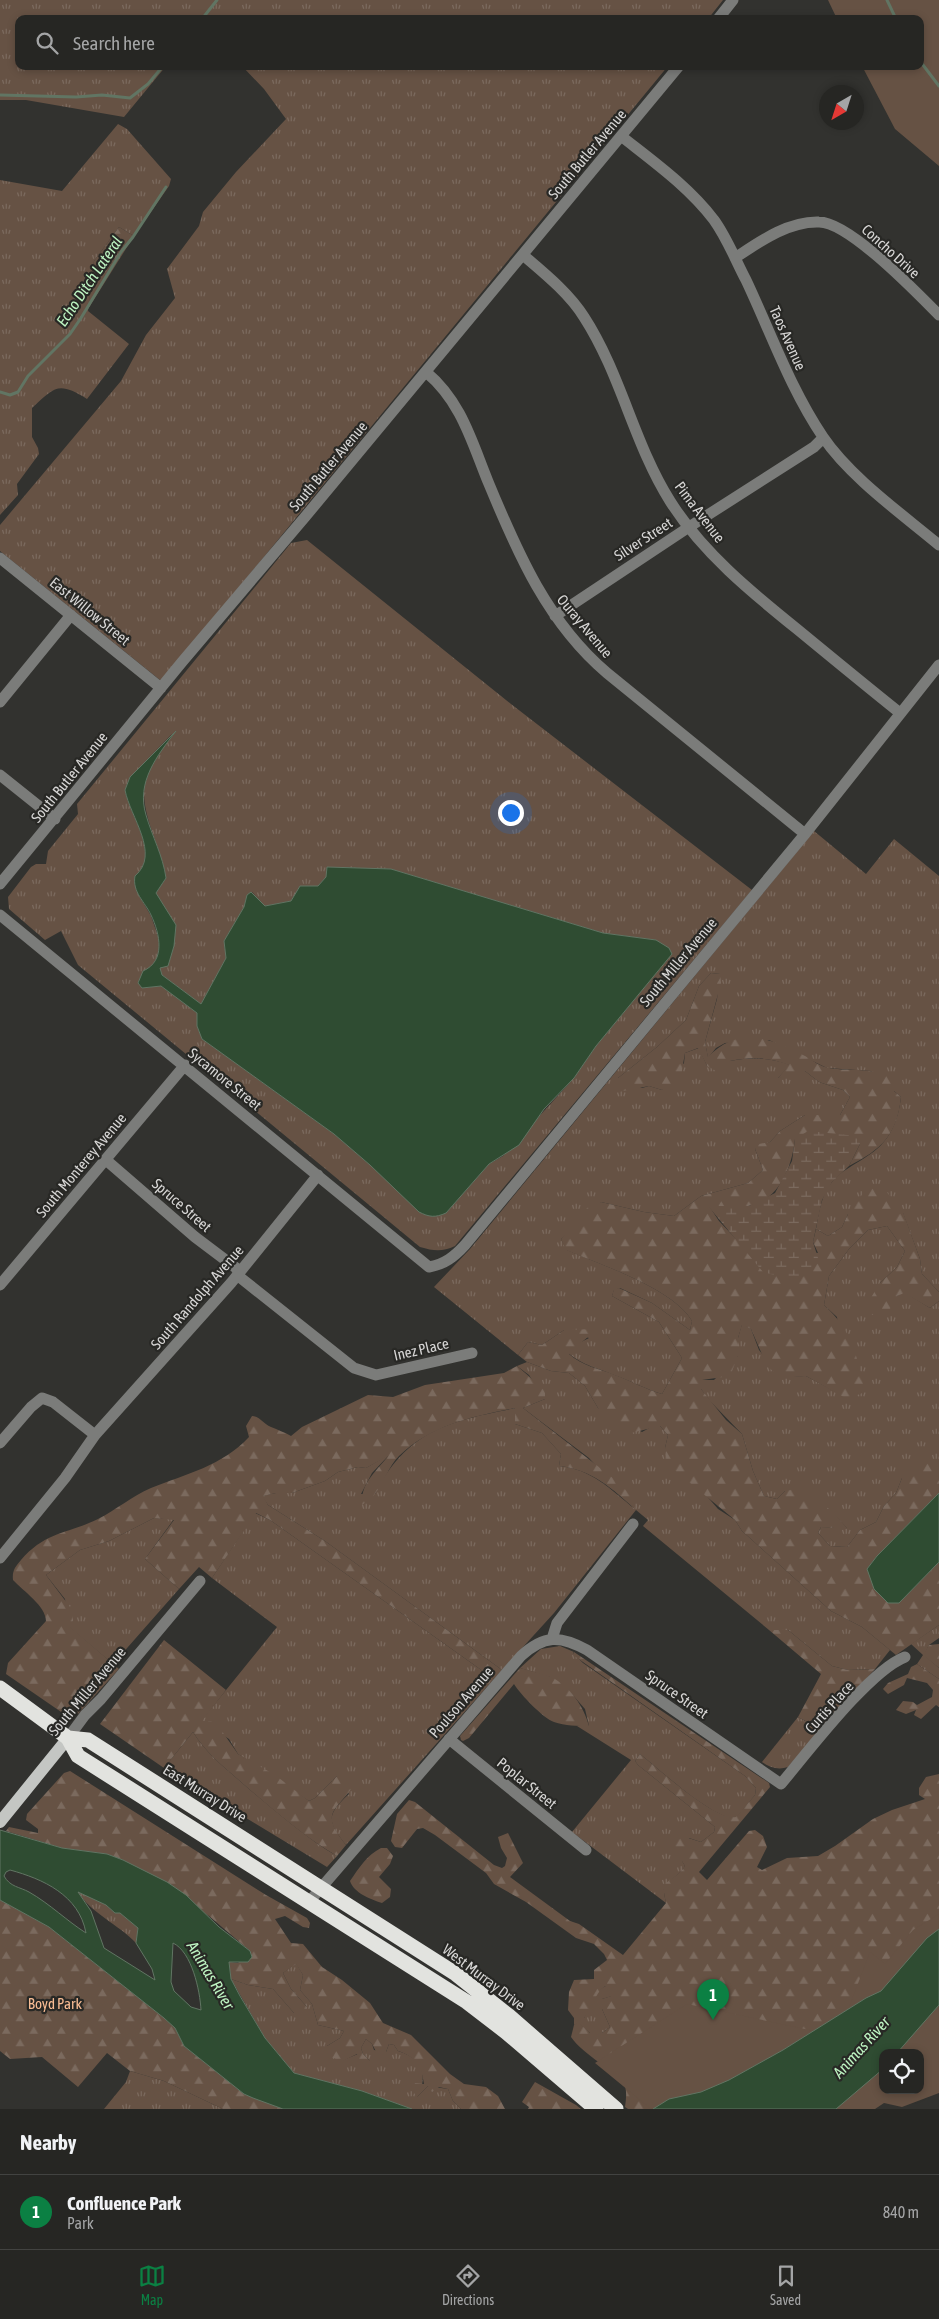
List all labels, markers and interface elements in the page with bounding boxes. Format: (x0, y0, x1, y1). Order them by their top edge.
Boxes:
search box (15, 15, 924, 70)
icon: search (33, 29, 61, 57)
text: Search here (73, 32, 155, 54)
north arrow (819, 85, 864, 130)
street label: South Butler Avenue (545, 106, 629, 202)
street label: Concho Drive (859, 221, 924, 282)
water label: Echo Ditch Lateral (52, 233, 126, 329)
street label: Taos Avenue (766, 303, 810, 373)
street label: South Butler Avenue (286, 418, 370, 514)
street label: Pima Avenue (672, 478, 729, 546)
street label: Silver Street (611, 514, 675, 564)
street label: East Willow Street (47, 574, 133, 648)
street label: Ouray Avenue (554, 591, 616, 661)
street label: South Butler Avenue (27, 728, 111, 826)
your location (498, 800, 524, 826)
street label: South Miller Avenue (636, 914, 720, 1010)
street label: Sycamore Street (185, 1044, 265, 1114)
street label: South Monterey Avenue (33, 1109, 130, 1220)
street label: Spruce Street (149, 1175, 215, 1235)
street label: South Randolph Avenue (147, 1241, 247, 1352)
street label: Inez Place (392, 1334, 450, 1364)
street label: South Miller Avenue (45, 1643, 129, 1739)
street label: Poulson Avenue (425, 1663, 497, 1741)
street label: Spruce Street (642, 1666, 712, 1722)
street label: Curtis Place (801, 1677, 857, 1736)
street label: Poplar Street (494, 1754, 560, 1812)
street label: East Murray Drive (160, 1761, 250, 1826)
water label: Animas River (183, 1937, 239, 2013)
street label: West Murray Drive (439, 1940, 529, 2014)
pin: 1 (697, 1979, 729, 2020)
park label: Boyd Park (28, 1995, 83, 2012)
water label: Animas River (828, 2012, 894, 2082)
map controls (879, 2049, 924, 2094)
button: locate (879, 2049, 924, 2094)
text: Nearby (20, 2130, 76, 2154)
text: Confluence Park (67, 2192, 181, 2214)
text: 1 (32, 2203, 40, 2221)
text: 840 m (883, 2203, 919, 2221)
text: Park (67, 2214, 94, 2232)
tab: Map (138, 2262, 166, 2308)
tab: Directions (442, 2262, 494, 2308)
tab: Saved (770, 2262, 801, 2308)

